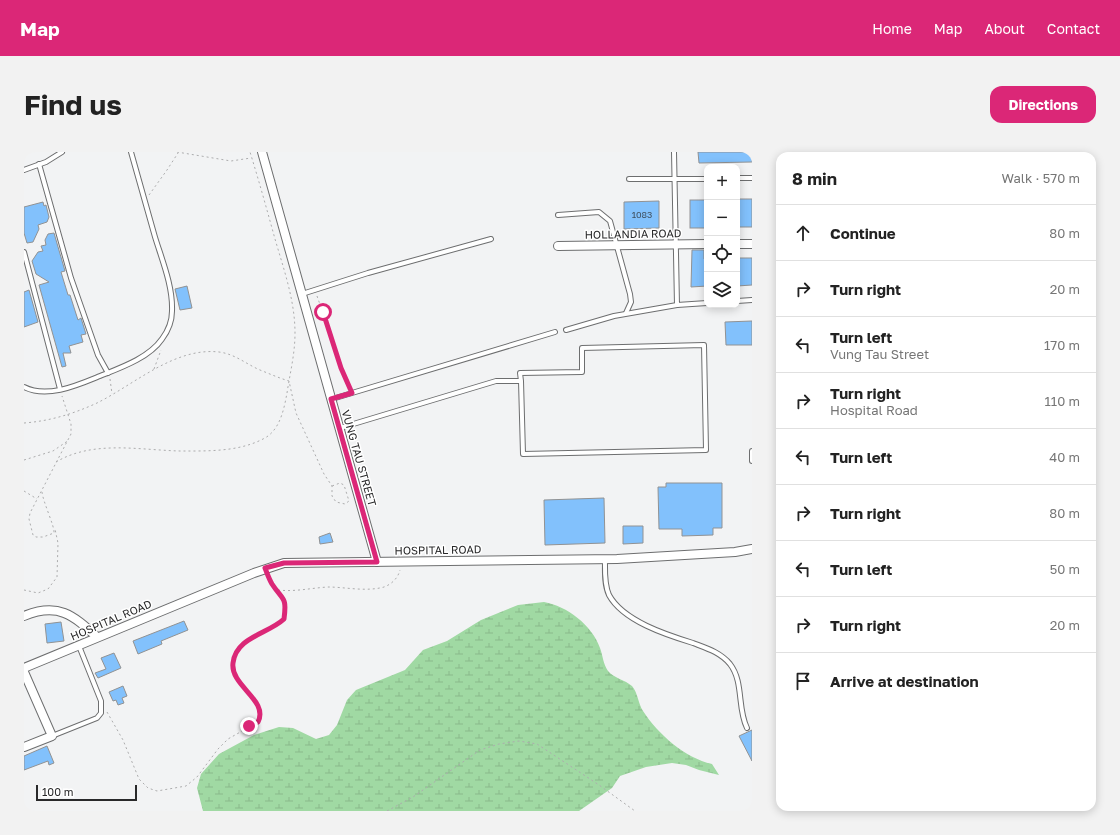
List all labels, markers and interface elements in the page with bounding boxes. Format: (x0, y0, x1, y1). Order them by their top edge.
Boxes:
text: Map (20, 17, 60, 40)
text: Home (872, 20, 912, 37)
text: Map (934, 20, 962, 37)
text: About (984, 20, 1025, 37)
text: Contact (1047, 20, 1100, 37)
button: Directions (990, 86, 1096, 123)
text: Find us (24, 88, 122, 121)
map controls (704, 164, 740, 308)
button: + (704, 164, 740, 200)
text: 8 min (792, 168, 837, 189)
text: Walk · 570 m (1002, 170, 1080, 186)
button: − (704, 200, 740, 236)
house number: 1083 (632, 209, 652, 220)
icon: ahead (792, 222, 814, 244)
text: Continue (830, 224, 896, 242)
text: 80 m (1049, 225, 1080, 241)
street label: HOLLANDIA ROAD (584, 226, 682, 241)
button: locate (704, 236, 740, 272)
button: layers (704, 272, 740, 308)
icon: right (792, 278, 814, 300)
text: Turn right (830, 280, 901, 298)
text: 20 m (1050, 281, 1080, 297)
route start (314, 303, 332, 321)
text: Turn left (830, 328, 892, 346)
icon: left (792, 334, 814, 356)
text: 170 m (1044, 337, 1080, 353)
text: Vung Tau Street (830, 346, 929, 362)
text: Turn right (830, 384, 901, 402)
icon: right (792, 390, 814, 412)
text: 110 m (1045, 393, 1080, 409)
text: Hospital Road (830, 402, 918, 418)
street label: VUNG TAU STREET (340, 408, 380, 508)
icon: left (792, 446, 814, 468)
text: Turn left (830, 448, 892, 466)
text: 40 m (1049, 449, 1080, 465)
icon: right (792, 502, 814, 524)
text: Turn right (830, 504, 901, 522)
text: 80 m (1049, 505, 1080, 521)
street label: HOSPITAL ROAD (394, 542, 482, 557)
icon: left (792, 558, 814, 580)
text: Turn left (830, 560, 892, 578)
text: 50 m (1050, 561, 1080, 577)
street label: HOSPITAL ROAD (68, 596, 154, 643)
icon: right (792, 614, 814, 636)
text: Turn right (830, 616, 901, 634)
text: 20 m (1050, 617, 1080, 633)
icon: arrive (792, 670, 814, 692)
text: Arrive at destination (830, 672, 979, 690)
route end (240, 717, 258, 735)
scale bar (36, 783, 137, 802)
text: 100 m (42, 785, 73, 798)

